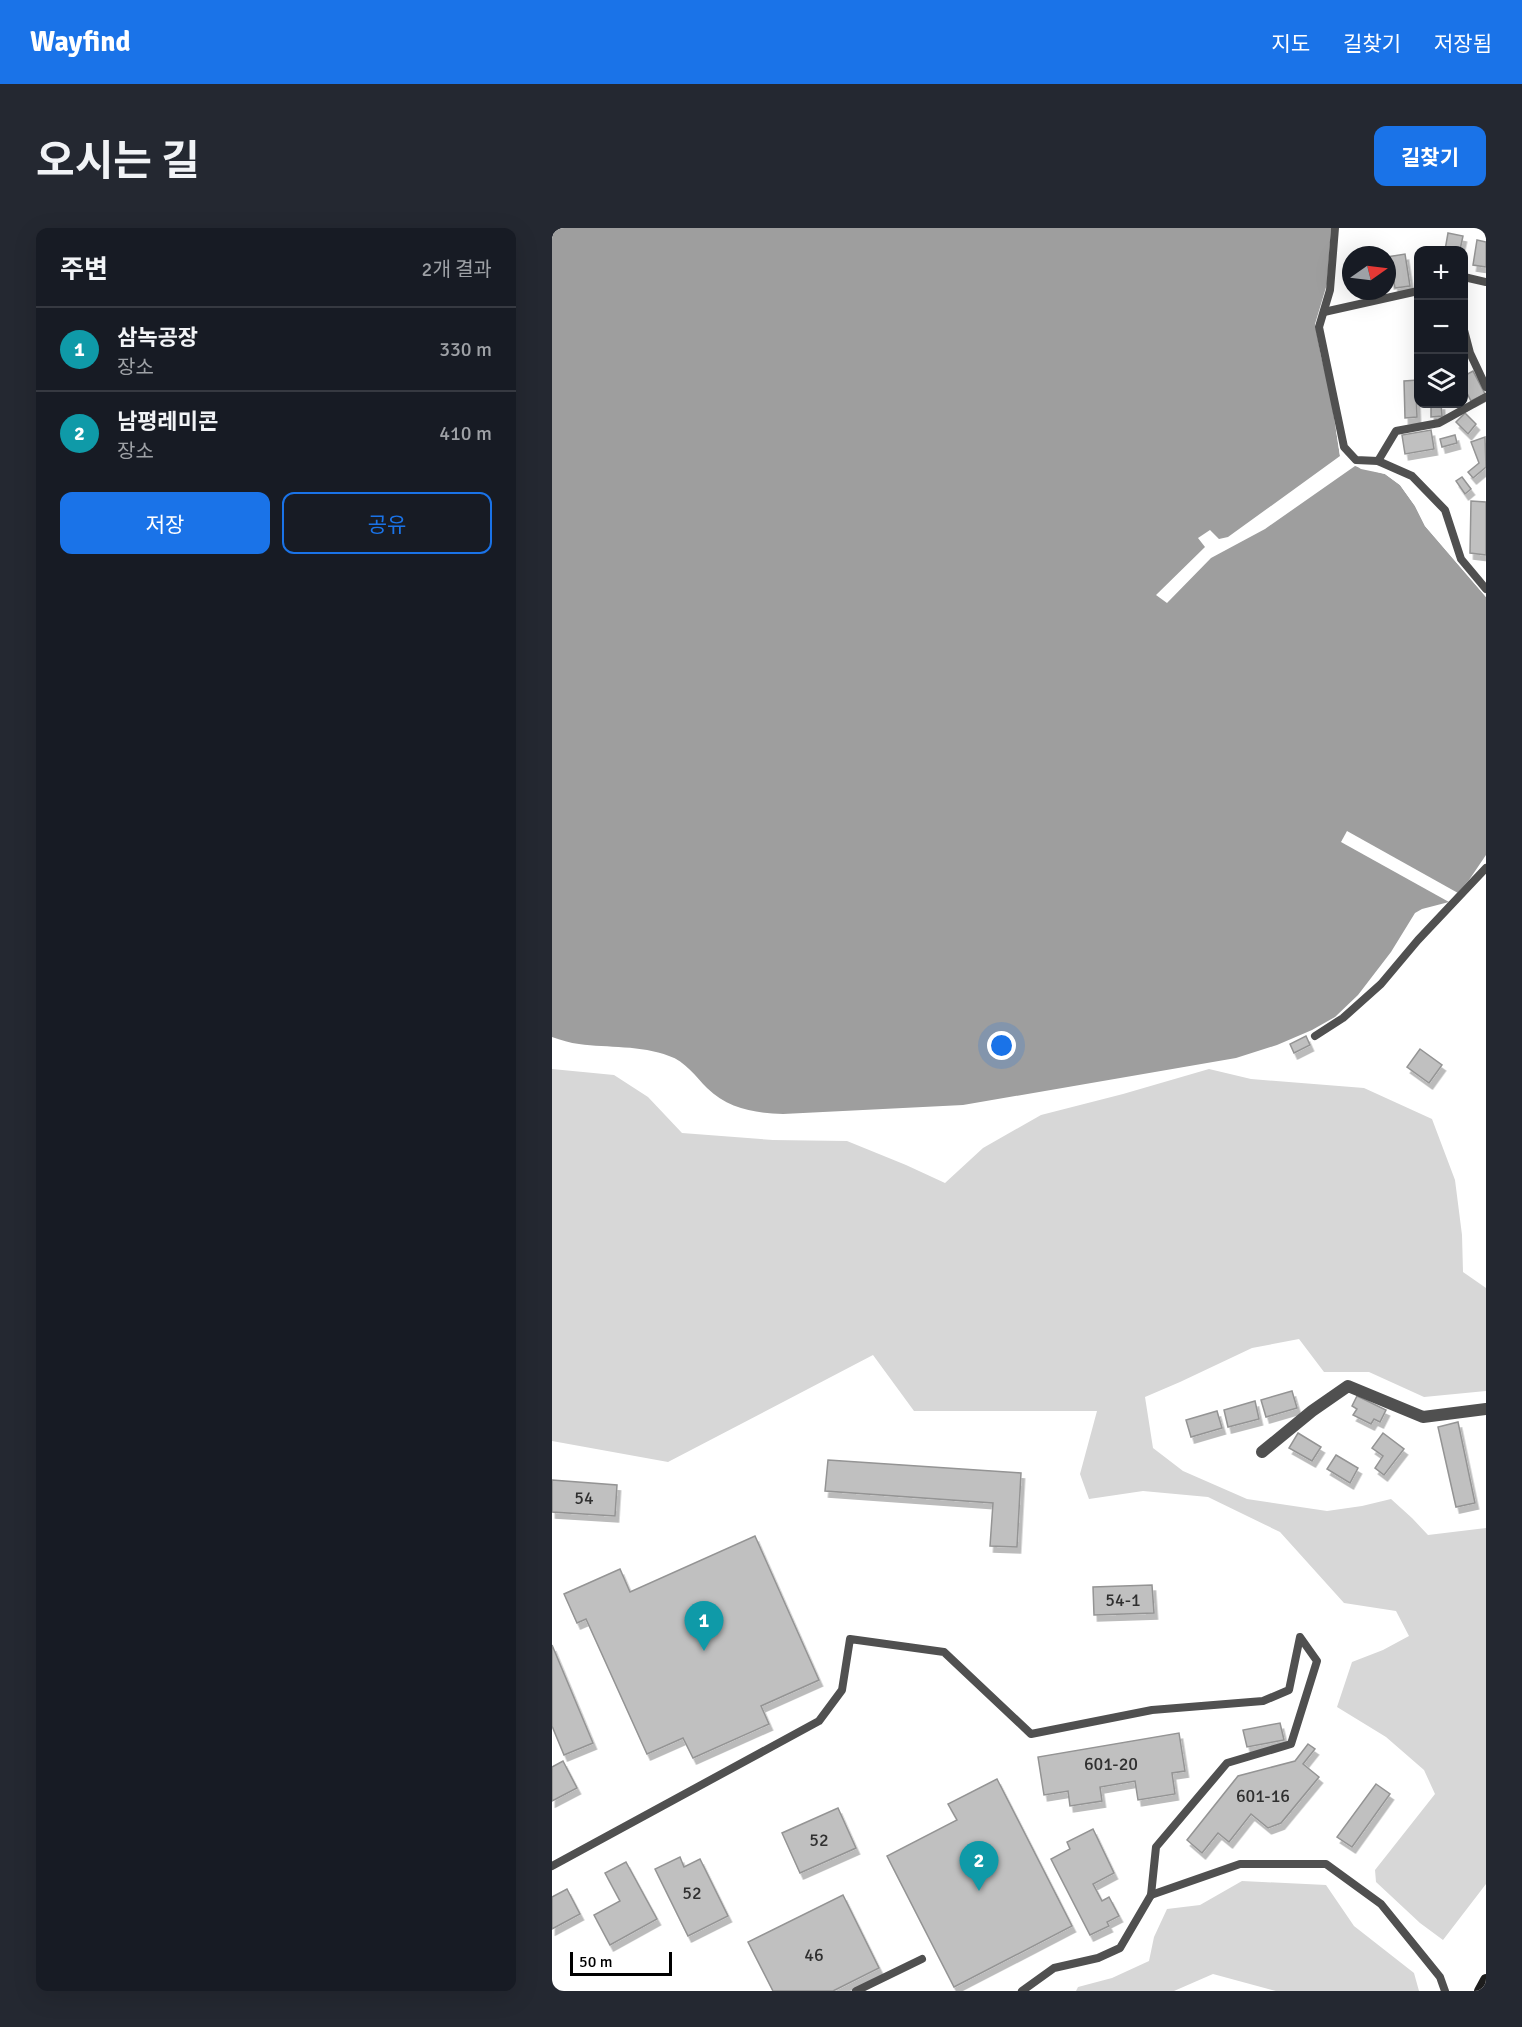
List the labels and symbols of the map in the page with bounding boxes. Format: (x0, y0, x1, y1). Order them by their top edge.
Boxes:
north arrow (1342, 246, 1396, 300)
your location (987, 1031, 1016, 1060)
house number: 54 (574, 1487, 594, 1509)
house number: 54-1 (1105, 1589, 1141, 1611)
pin: 1 (684, 1602, 724, 1651)
house number: 601-20 (1084, 1753, 1138, 1775)
house number: 601-16 (1236, 1785, 1290, 1807)
house number: 52 (809, 1829, 829, 1851)
pin: 2 (960, 1842, 998, 1891)
house number: 52 (682, 1882, 702, 1904)
house number: 46 (804, 1944, 824, 1966)
scale bar (570, 1949, 672, 1976)

